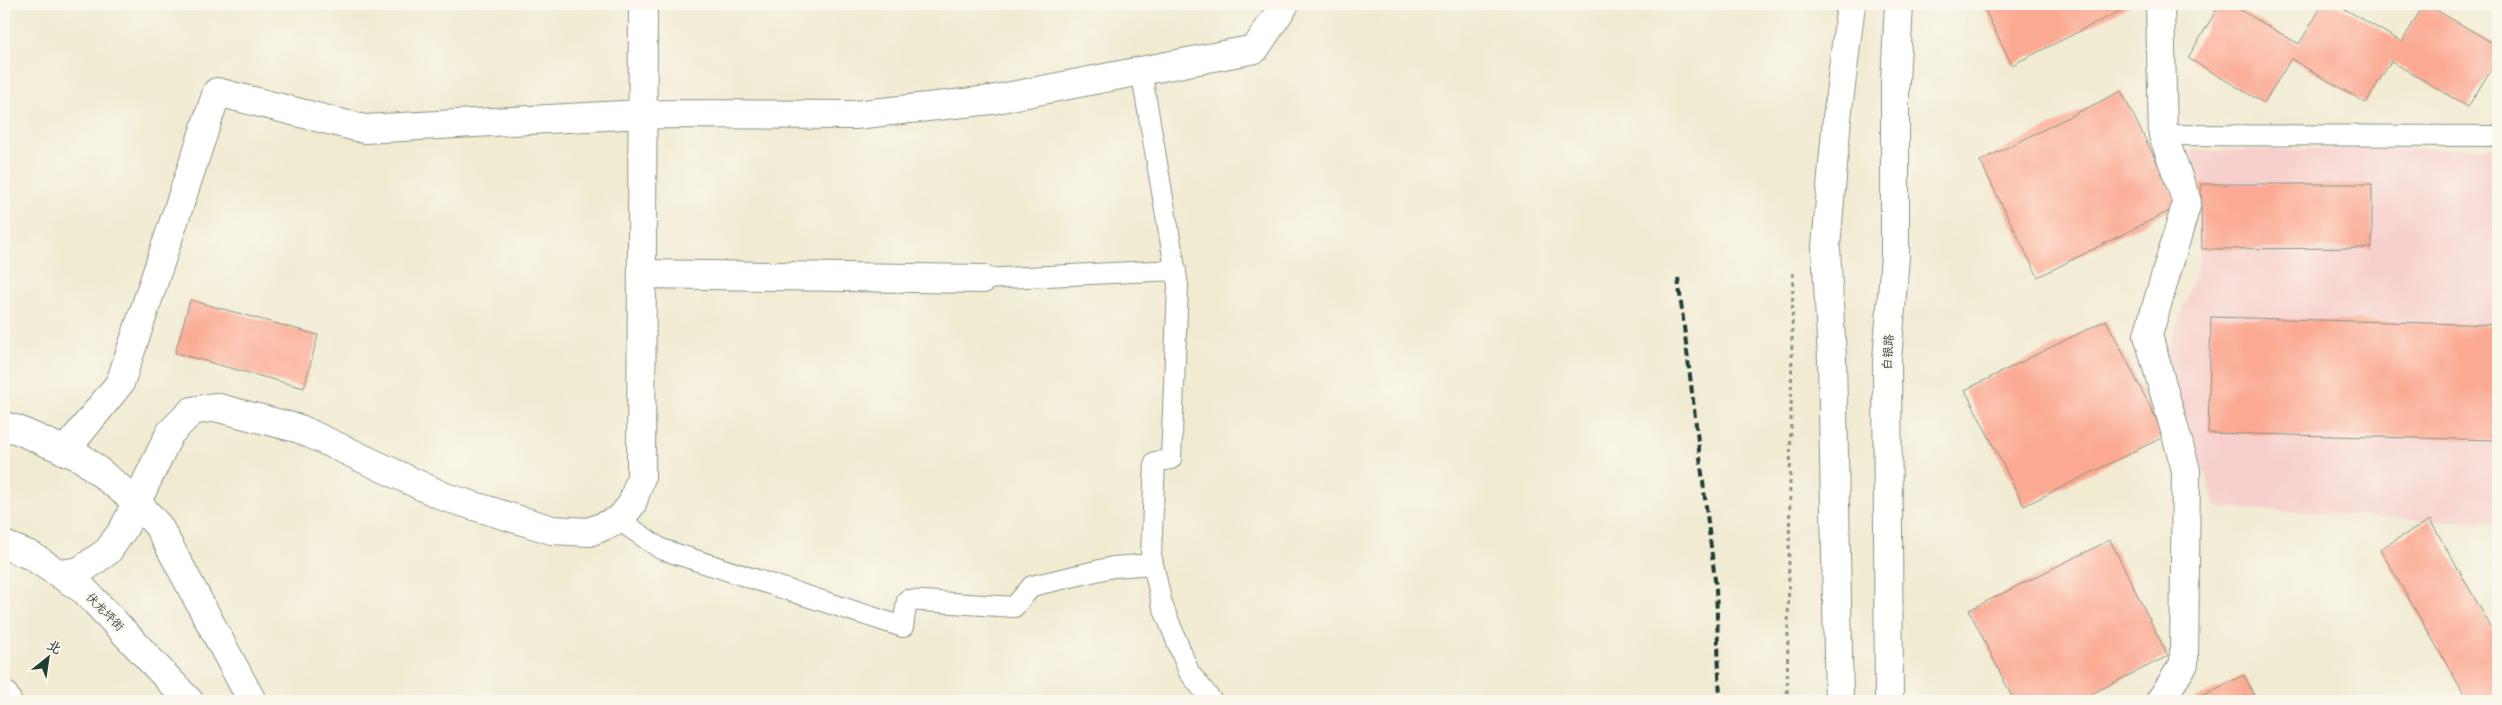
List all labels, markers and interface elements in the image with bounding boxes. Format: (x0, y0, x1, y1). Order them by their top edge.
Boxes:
street label: 白银路 (1880, 334, 1897, 370)
street label: 伏龙坪街 (82, 590, 127, 635)
north arrow (22, 632, 72, 682)
text: 北 (44, 636, 65, 658)

